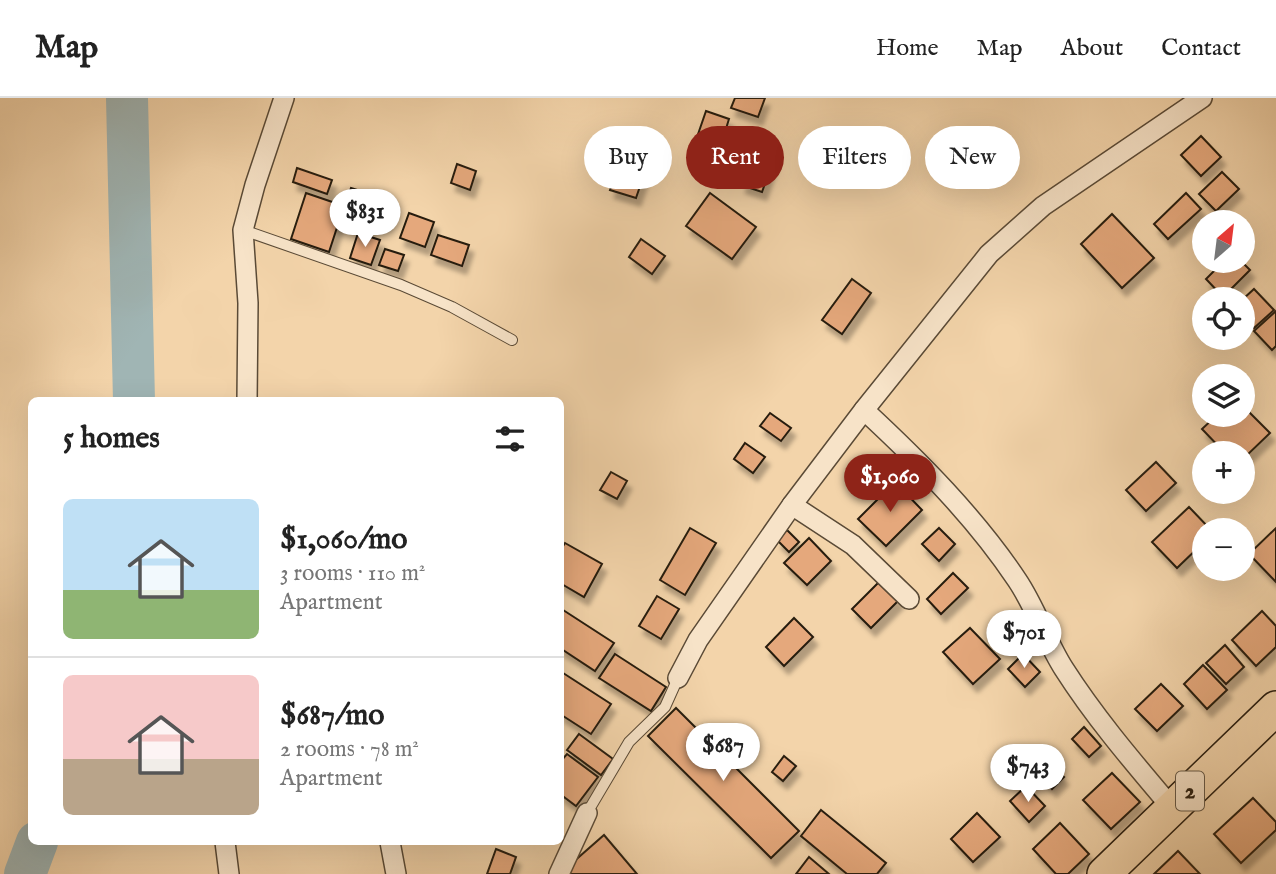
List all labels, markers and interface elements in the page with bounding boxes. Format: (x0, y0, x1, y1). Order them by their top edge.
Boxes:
text: Map (35, 27, 98, 69)
text: Home (876, 33, 939, 64)
text: Map (977, 33, 1023, 64)
text: About (1061, 33, 1123, 64)
text: Contact (1161, 33, 1241, 64)
chip: Buy (584, 126, 672, 189)
chip: Rent (686, 126, 784, 189)
chip: Filters (798, 126, 911, 189)
chip: New (925, 126, 1020, 189)
pin: $831 (324, 190, 406, 249)
text: $831 (346, 197, 384, 226)
north arrow (1192, 210, 1255, 273)
map controls (1192, 210, 1255, 581)
button: locate (1192, 287, 1255, 350)
button: layers (1192, 364, 1255, 427)
text: 5 homes (63, 420, 160, 458)
icon: filters (491, 420, 529, 458)
button: + (1192, 441, 1255, 504)
pin: $1,060 (833, 454, 947, 514)
text: $1,060 (860, 462, 920, 491)
button: − (1192, 518, 1255, 581)
text: $1,060/mo (280, 521, 407, 559)
icon: home (119, 527, 203, 611)
text: 3 rooms · 110 m² (280, 559, 425, 588)
text: Apartment (280, 588, 383, 617)
pin: $701 (983, 610, 1065, 670)
text: $701 (1002, 618, 1046, 647)
text: $687/mo (280, 697, 385, 735)
icon: home (119, 703, 203, 787)
pin: $687 (682, 724, 764, 783)
text: $687 (702, 731, 744, 760)
text: 2 rooms · 78 m² (280, 735, 419, 764)
pin: $743 (987, 744, 1069, 804)
text: $743 (1006, 752, 1050, 781)
text: Apartment (280, 764, 383, 793)
road number: 2 (1176, 772, 1204, 810)

